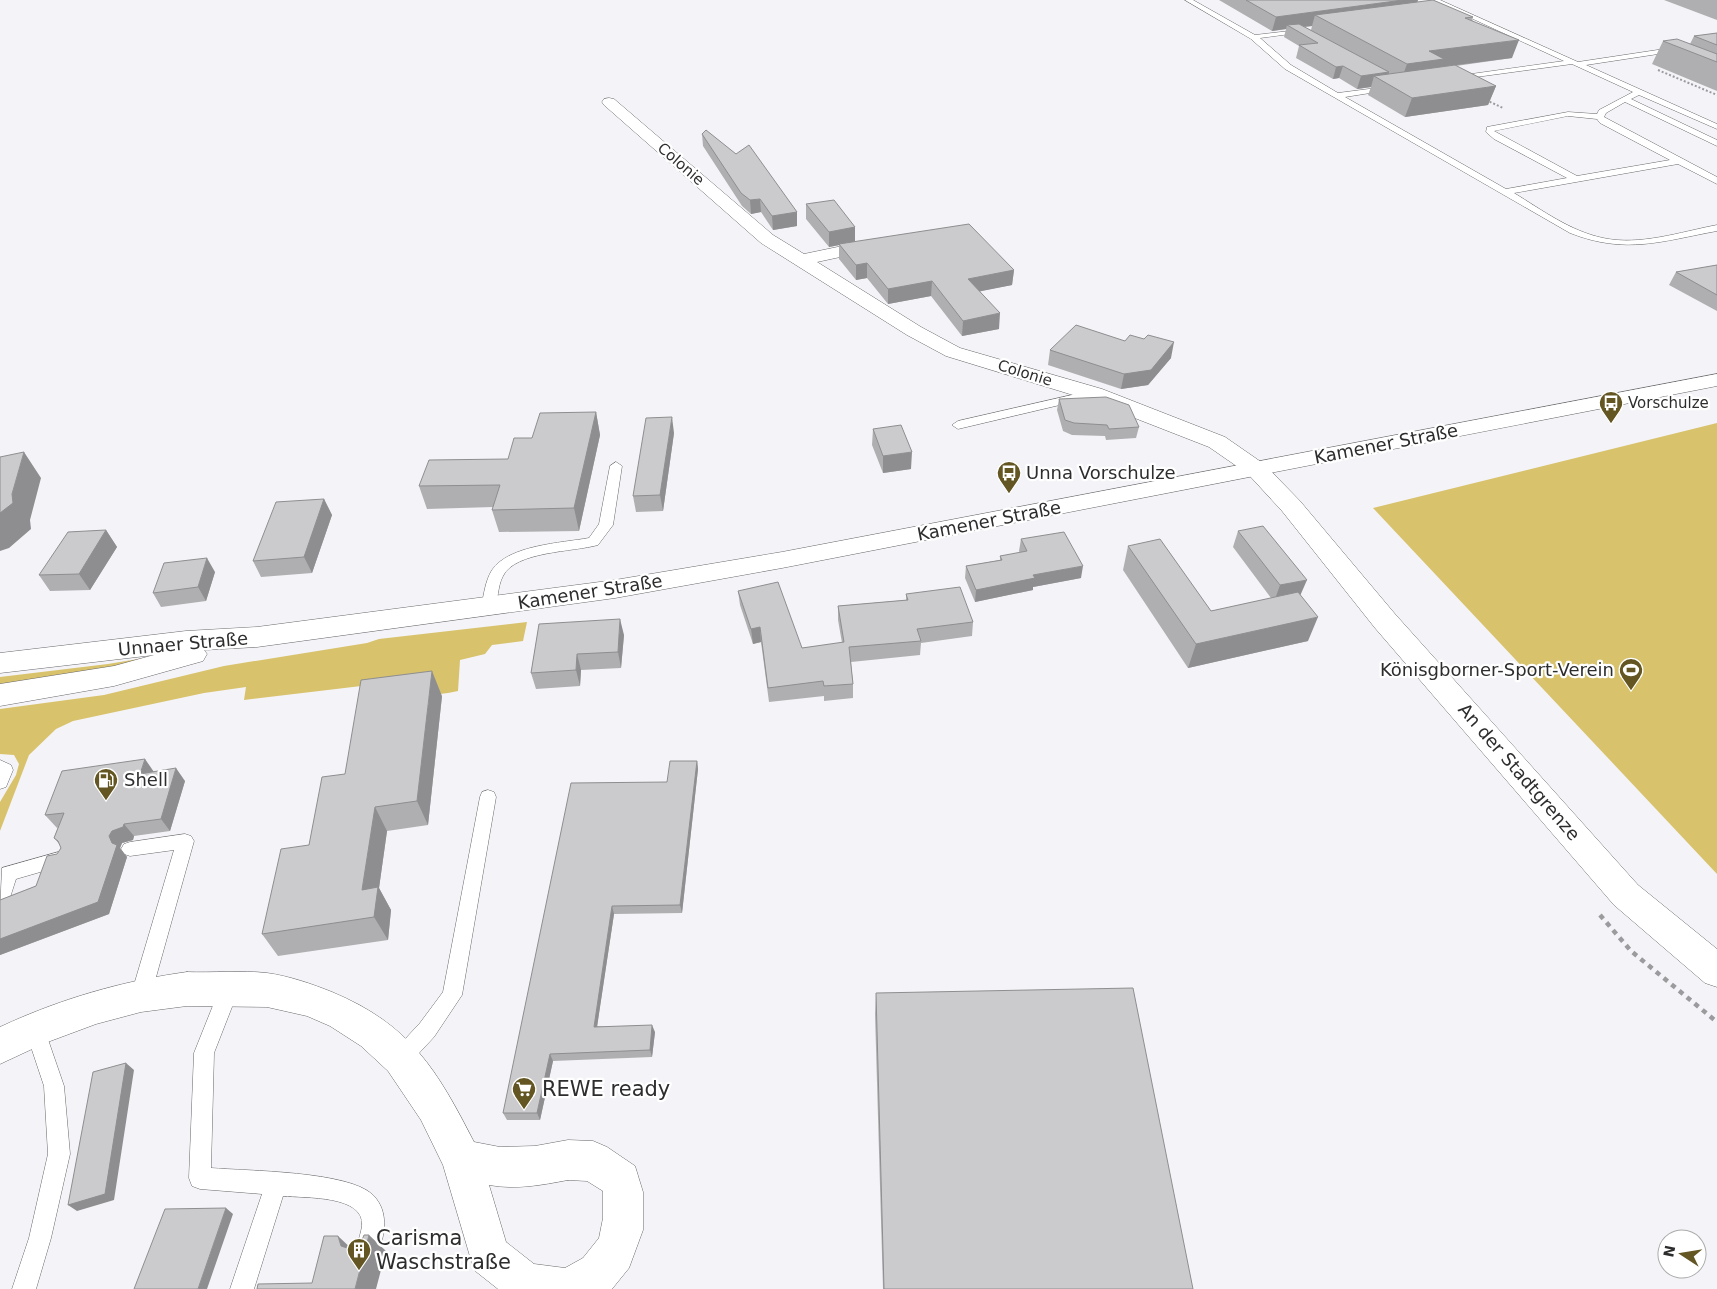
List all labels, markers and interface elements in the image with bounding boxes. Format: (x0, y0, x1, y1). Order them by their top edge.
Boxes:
street label: Colonie (654, 139, 708, 189)
street label: Colonie (996, 356, 1054, 390)
bus stop icon: Vorschulze (1598, 390, 1624, 424)
place label: Vorschulze (1628, 394, 1709, 412)
street label: Kamener Straße (1312, 419, 1460, 468)
bus stop icon: Unna Vorschulze (996, 460, 1022, 494)
place label: Unna Vorschulze (1026, 462, 1176, 483)
street label: Kamener Straße (915, 496, 1063, 545)
street label: Kamener Straße (516, 570, 664, 613)
street label: Unnaer Straße (117, 627, 249, 660)
sports icon: Könisgborner-Sport-Verein (1618, 657, 1644, 691)
place label: Könisgborner-Sport-Verein (1380, 659, 1614, 680)
street label: An der Stadtgrenze (1454, 699, 1585, 844)
fuel station icon: Shell (93, 767, 119, 801)
place label: Shell (124, 769, 168, 790)
supermarket icon: REWE ready (511, 1076, 537, 1110)
place label: REWE ready (542, 1077, 670, 1101)
place label: Carisma Waschstraße (376, 1226, 511, 1274)
north arrow (1657, 1229, 1707, 1279)
building icon: Carisma Waschstraße (346, 1237, 372, 1271)
text: N (1660, 1244, 1678, 1259)

